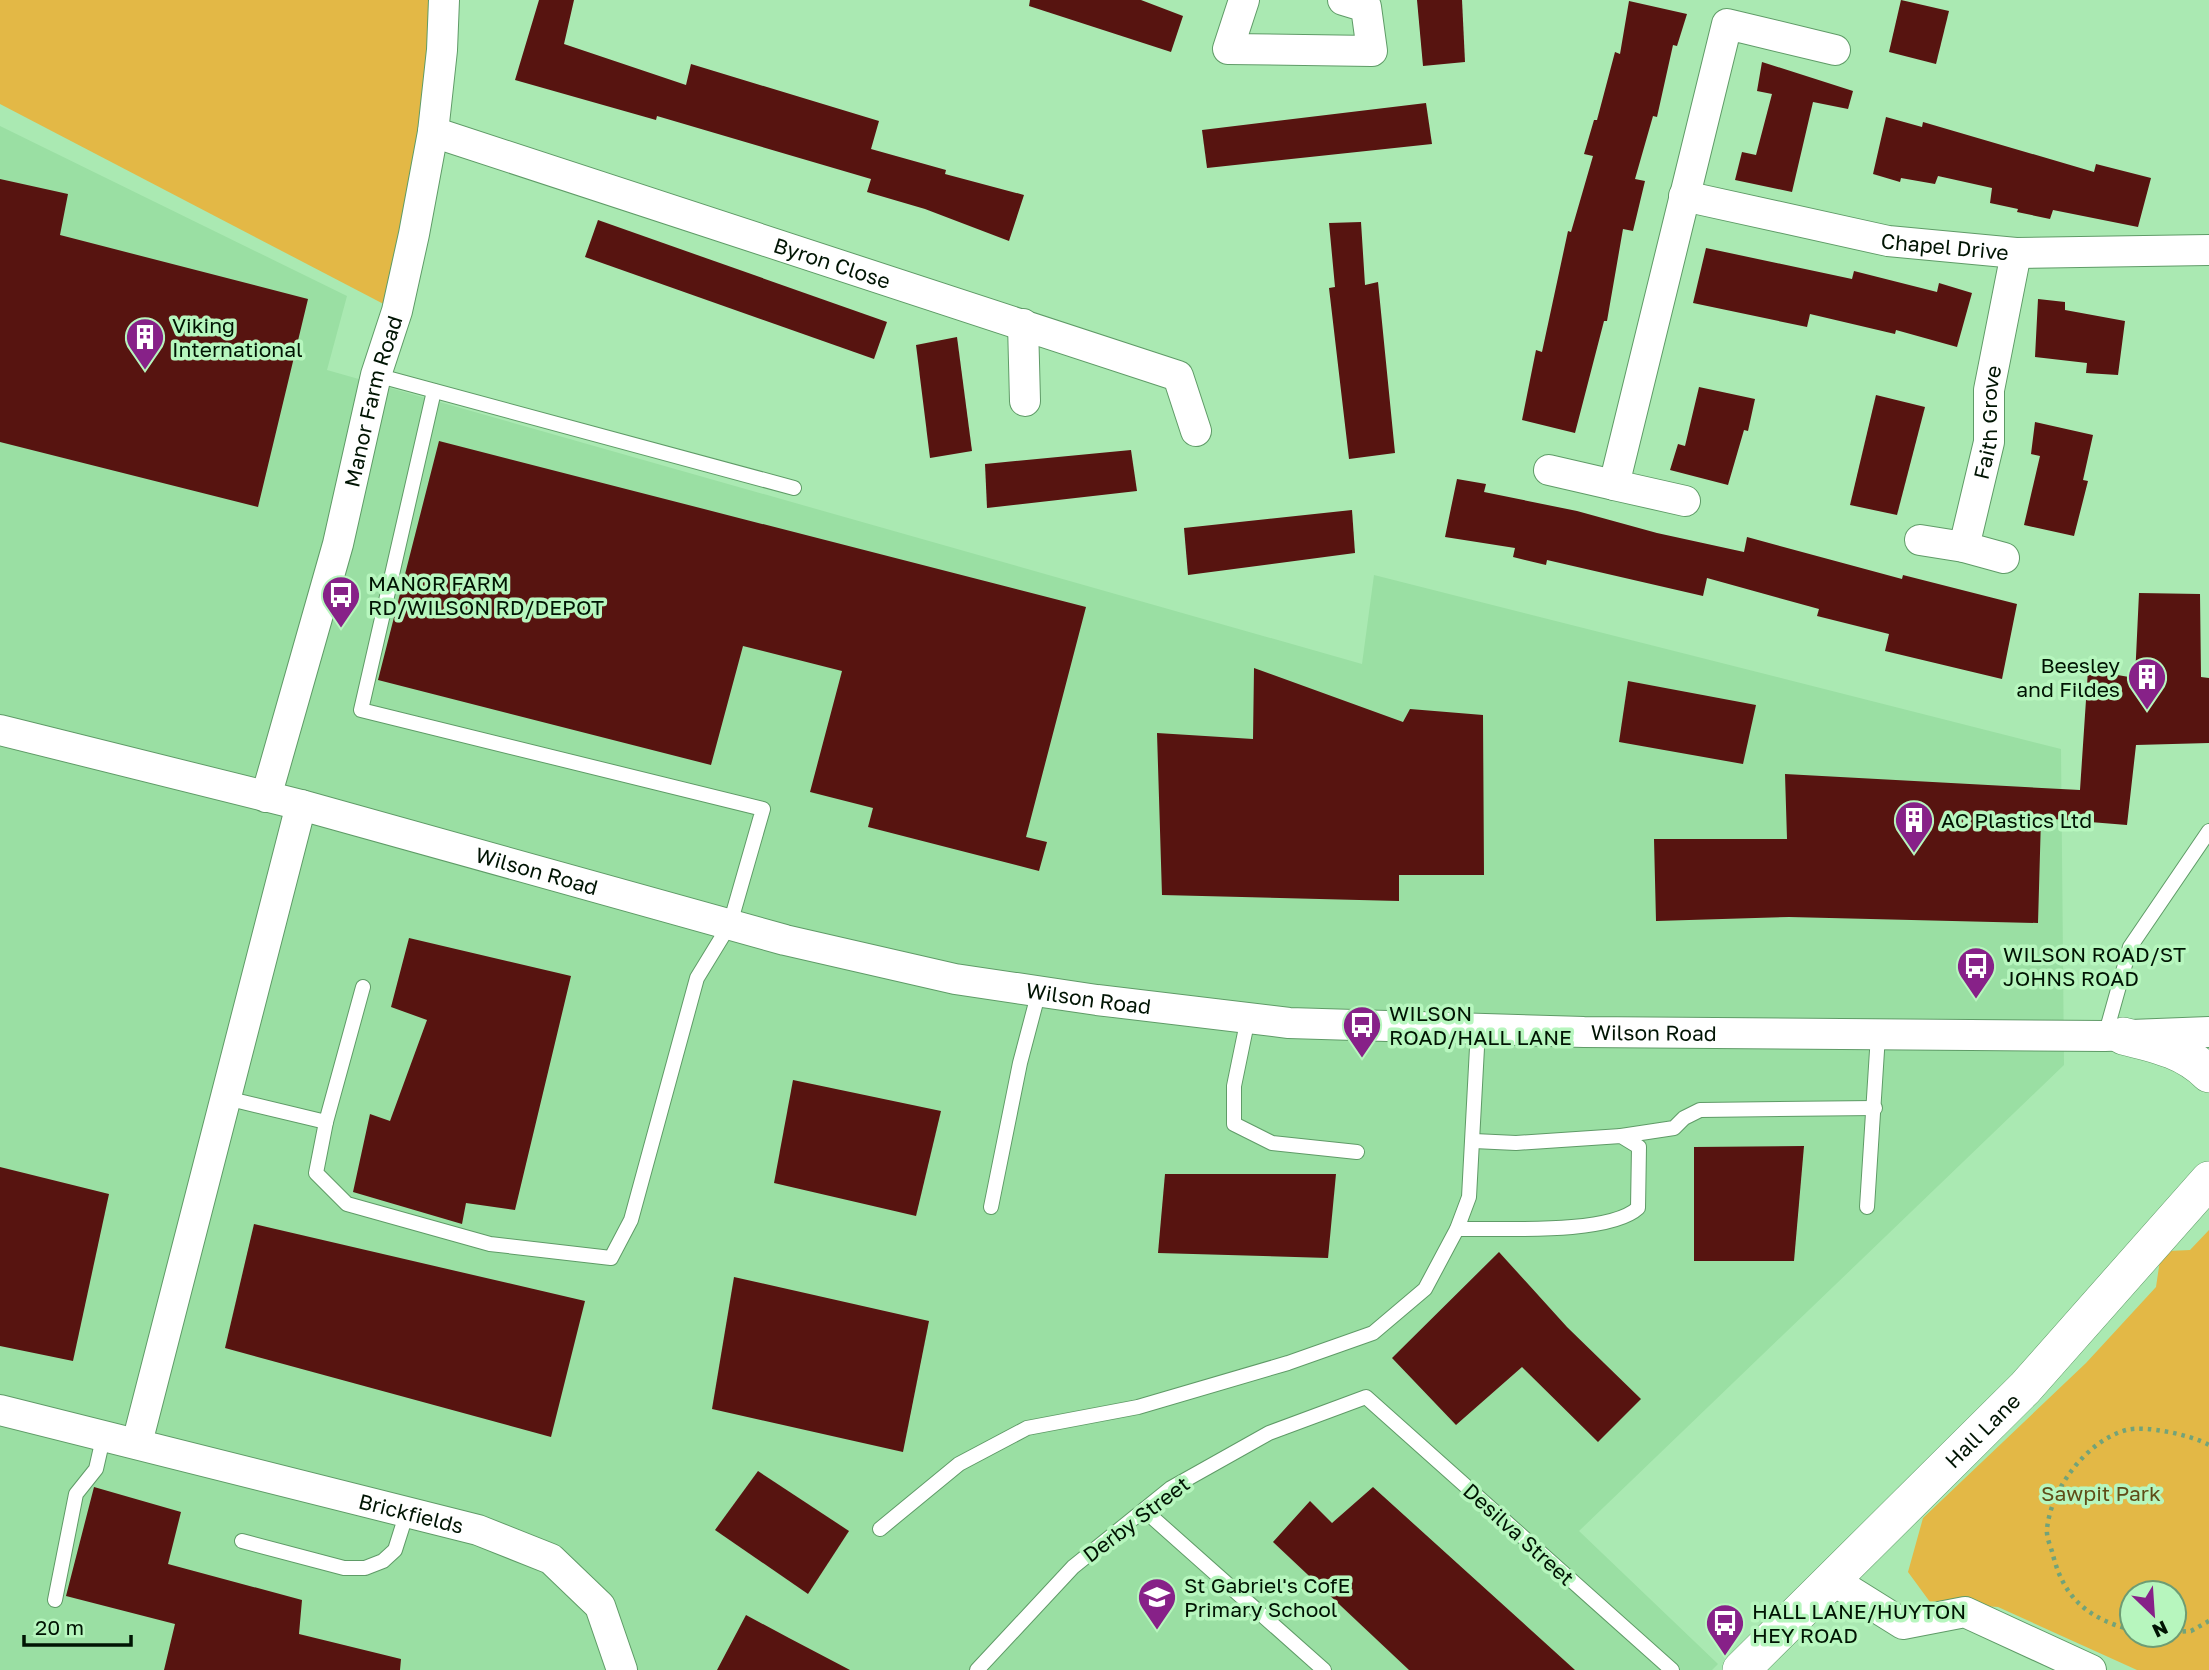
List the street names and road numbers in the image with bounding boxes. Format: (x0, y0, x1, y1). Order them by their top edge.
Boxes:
street label: Chapel Drive (1880, 227, 2010, 265)
street label: Byron Close (771, 232, 894, 294)
street label: Manor Farm Road (338, 312, 408, 490)
street label: Faith Grove (1968, 363, 2007, 482)
street label: Wilson Road (473, 841, 601, 900)
street label: Wilson Road (1024, 977, 1152, 1019)
street label: Wilson Road (1591, 1019, 1717, 1046)
street label: Hall Lane (1939, 1387, 2025, 1473)
street label: Derby Street (1078, 1470, 1194, 1568)
street label: Desilva Street (1458, 1477, 1580, 1591)
street label: Brickfields (356, 1488, 466, 1539)

